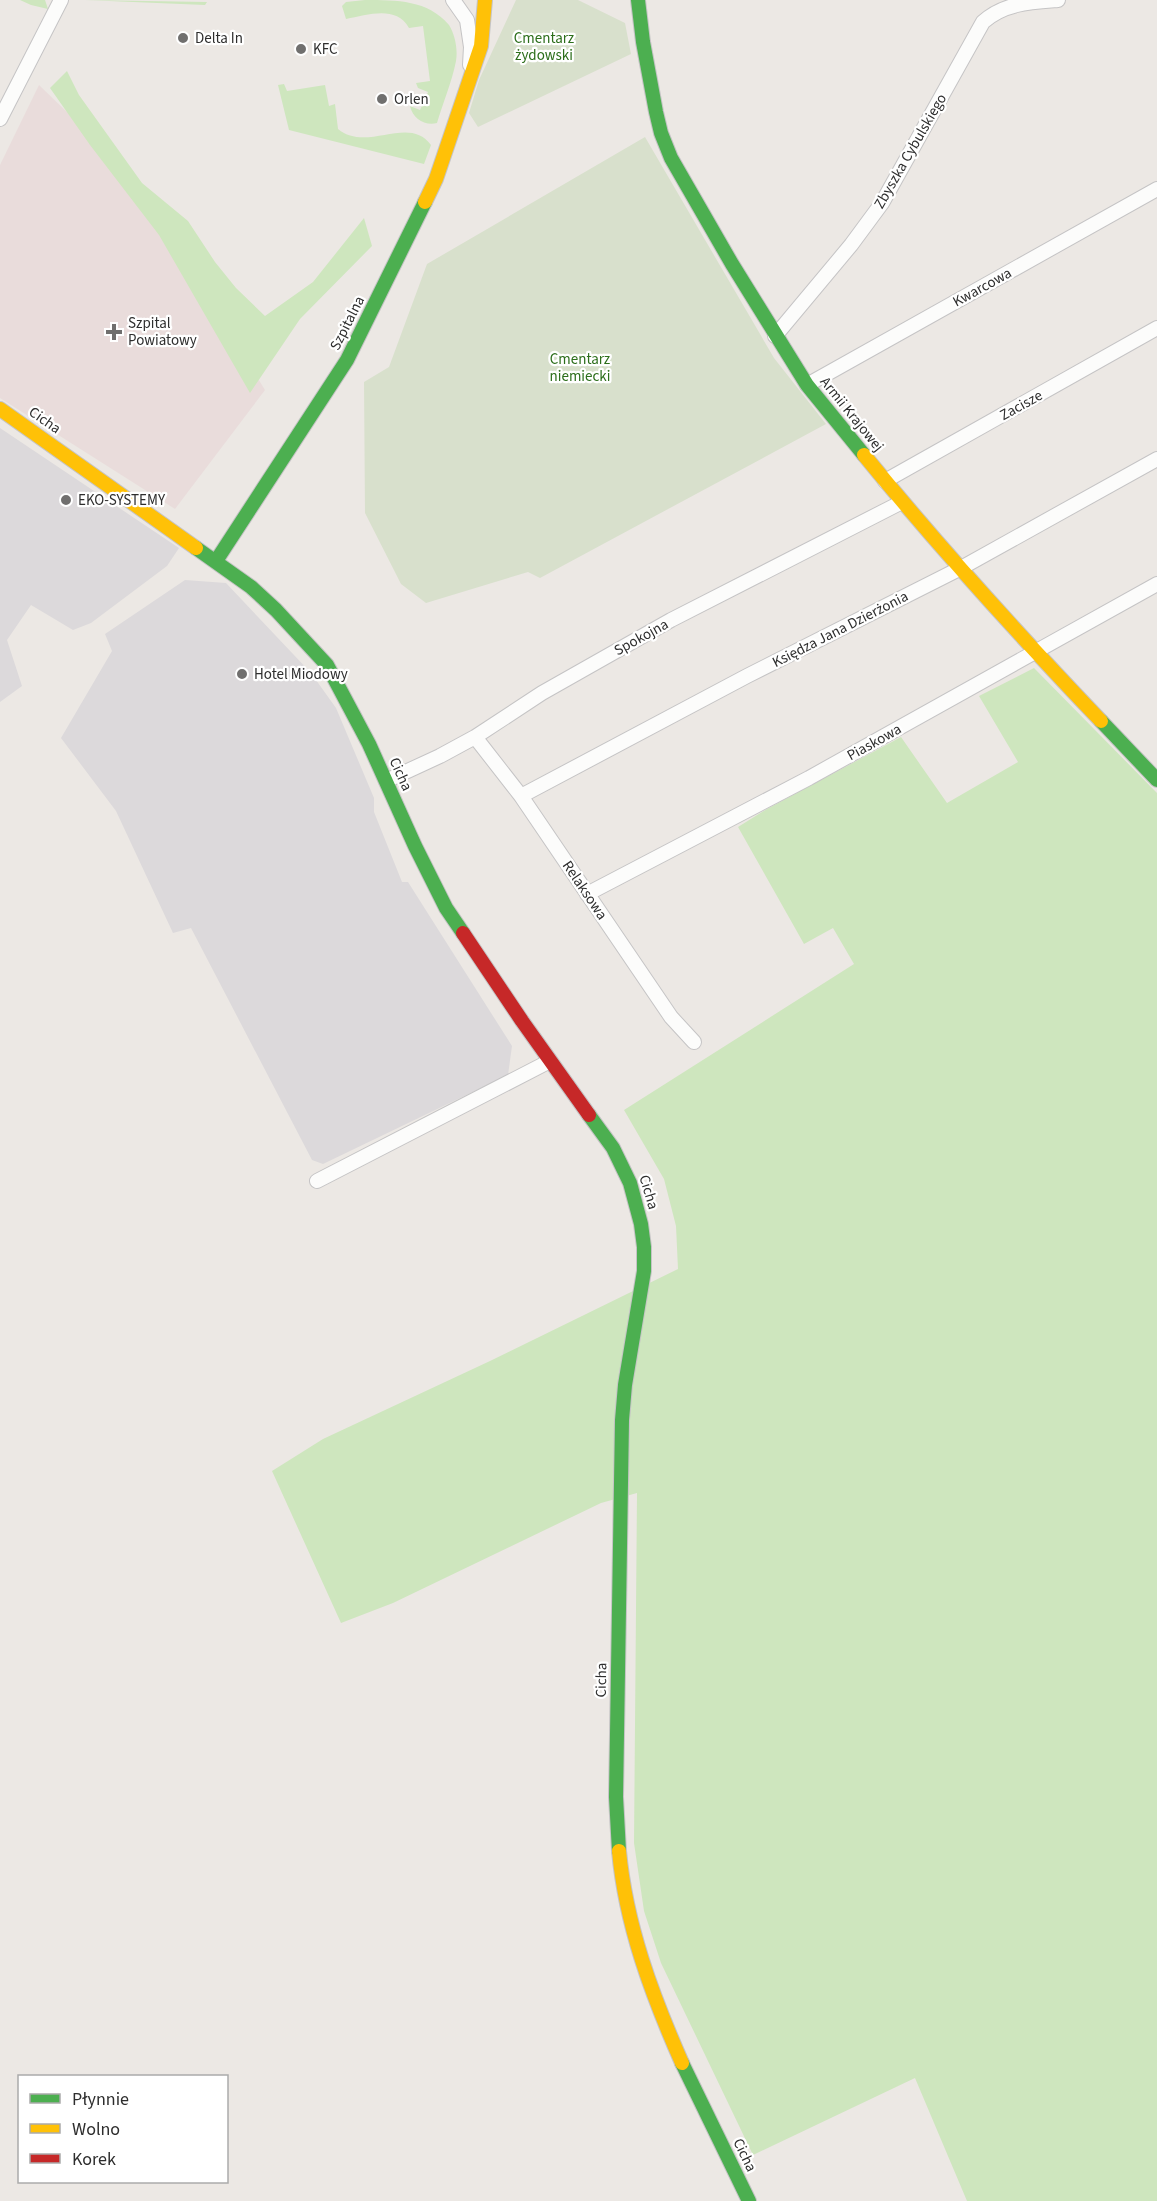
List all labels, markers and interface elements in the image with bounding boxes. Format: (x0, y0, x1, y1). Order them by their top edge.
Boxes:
place label: Delta In (195, 28, 243, 49)
park label: Cmentarz żydowski (514, 28, 574, 66)
marker: Delta In (176, 31, 190, 45)
place label: KFC (313, 39, 338, 60)
marker: KFC (294, 42, 308, 56)
place label: Orlen (394, 89, 429, 110)
street label: Zbyszka Cybulskiego (869, 90, 952, 213)
marker: Orlen (375, 92, 389, 106)
street label: Kwarcowa (949, 263, 1016, 312)
street label: Szpitalna (325, 292, 370, 354)
place label: Szpital Powiatowy (128, 313, 197, 351)
marker: Szpital Powiatowy (105, 323, 123, 341)
park label: Cmentarz niemiecki (550, 349, 610, 387)
street label: Armii Krajowej (815, 372, 888, 456)
street label: Zacisze (996, 385, 1046, 426)
street label: Cicha (24, 402, 65, 439)
place label: EKO-SYSTEMY (78, 490, 166, 511)
marker: EKO-SYSTEMY (59, 493, 73, 507)
street label: Księdza Jana Dzierżonia (769, 586, 912, 673)
street label: Spokojna (610, 614, 672, 661)
place label: Hotel Miodowy (254, 664, 348, 685)
marker: Hotel Miodowy (235, 667, 249, 681)
street label: Piaskowa (843, 719, 905, 766)
street label: Cicha (384, 754, 417, 794)
street label: Relaksowa (557, 857, 612, 924)
street label: Cicha (633, 1172, 664, 1212)
street label: Cicha (591, 1662, 612, 1698)
legend (18, 2075, 228, 2183)
text: Płynnie (72, 2087, 129, 2112)
text: Wolno (72, 2117, 120, 2142)
street label: Cicha (727, 2135, 762, 2175)
text: Korek (72, 2147, 116, 2172)

